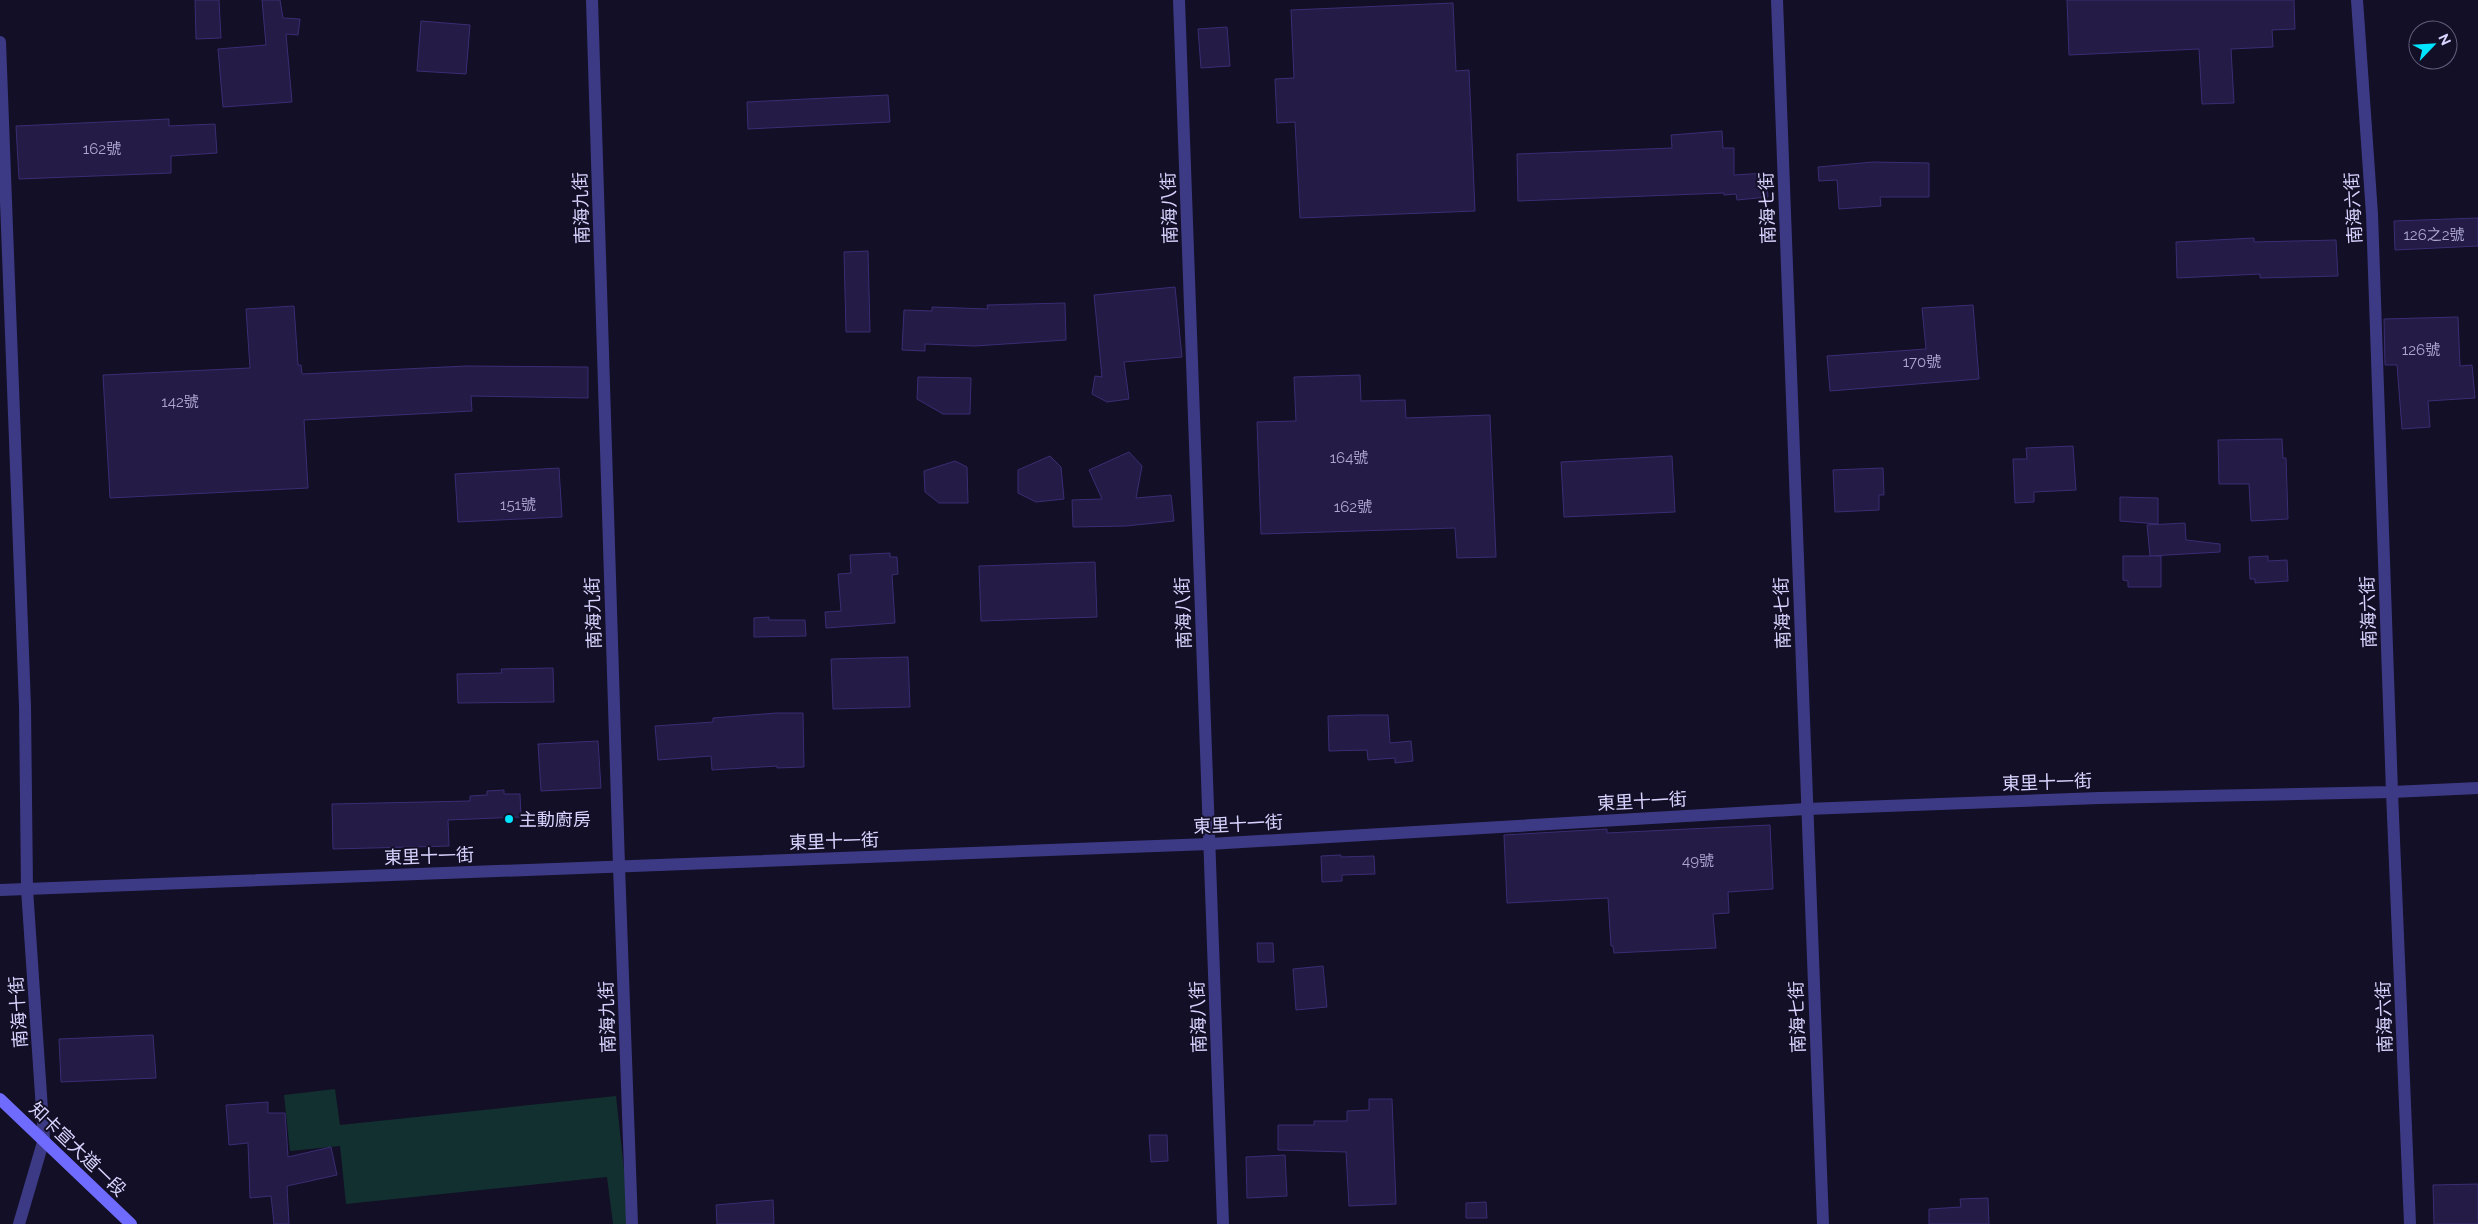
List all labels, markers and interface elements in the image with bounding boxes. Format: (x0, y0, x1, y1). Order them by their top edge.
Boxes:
north arrow (2408, 20, 2458, 70)
text: N (2435, 31, 2454, 48)
house number: 162號 (83, 140, 121, 158)
street label: 南海六街 (2341, 171, 2365, 245)
street label: 南海九街 (569, 172, 593, 244)
street label: 南海八街 (1157, 172, 1181, 244)
street label: 南海七街 (1755, 172, 1779, 244)
house number: 126之2號 (2403, 226, 2465, 244)
house number: 126號 (2402, 341, 2440, 359)
house number: 170號 (1903, 353, 1941, 371)
house number: 142號 (161, 393, 199, 411)
house number: 164號 (1330, 449, 1368, 467)
house number: 151號 (500, 496, 536, 514)
house number: 162號 (1334, 498, 1372, 516)
street label: 南海六街 (2356, 576, 2380, 648)
street label: 南海九街 (581, 577, 605, 649)
street label: 南海八街 (1171, 577, 1195, 649)
street label: 南海七街 (1770, 577, 1794, 649)
street label: 東里十一街 (2002, 770, 2092, 794)
street label: 東里十一街 (1597, 788, 1687, 814)
place label: 主動廚房 (519, 809, 591, 830)
street label: 東里十一街 (1193, 811, 1283, 837)
marker: 主動廚房 (503, 813, 515, 825)
street label: 東里十一街 (789, 829, 879, 853)
street label: 東里十一街 (384, 844, 474, 868)
house number: 49號 (1682, 852, 1714, 870)
street label: 南海十街 (5, 975, 31, 1049)
street label: 南海九街 (595, 981, 619, 1053)
street label: 南海八街 (1186, 981, 1210, 1053)
street label: 南海七街 (1785, 981, 1809, 1053)
street label: 南海六街 (2372, 981, 2396, 1053)
street label: 知卡宣大道一段 (25, 1098, 131, 1200)

